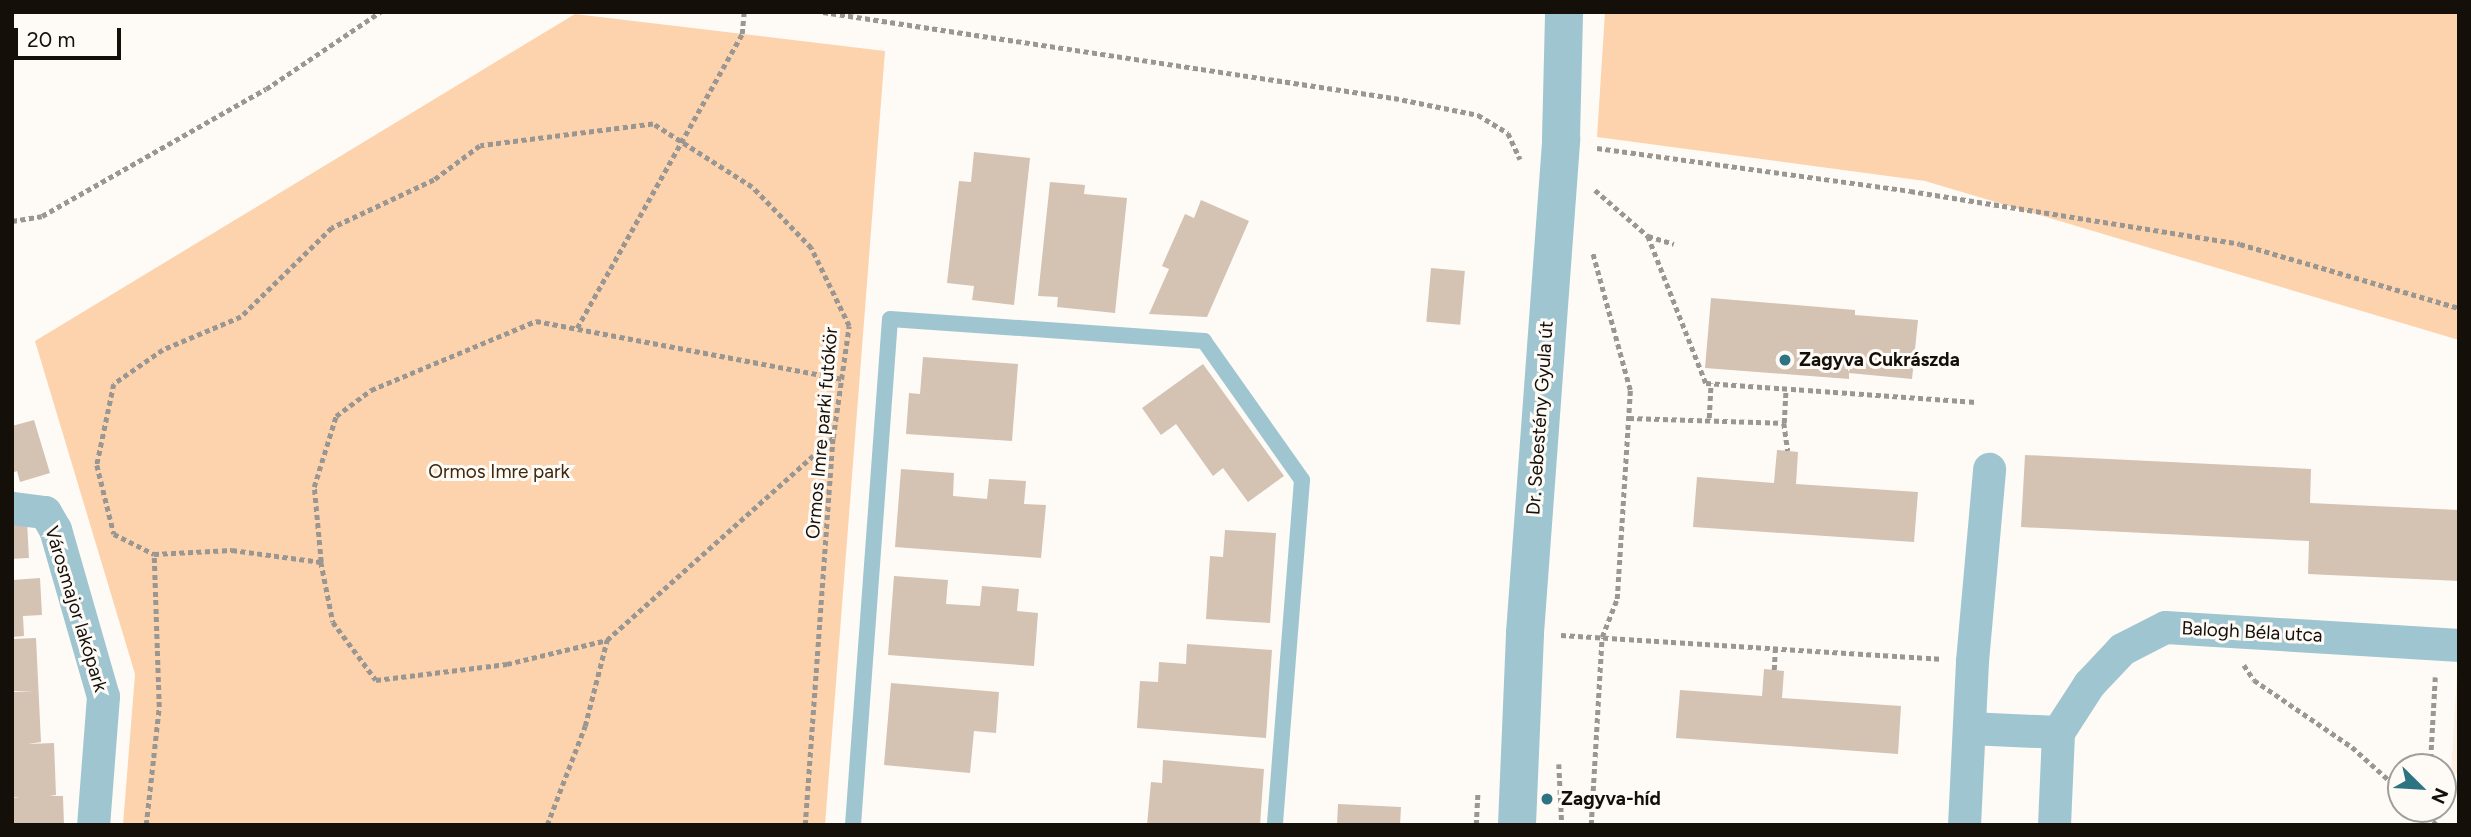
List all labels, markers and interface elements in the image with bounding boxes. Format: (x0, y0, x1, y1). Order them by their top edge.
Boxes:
scale bar (18, 14, 124, 58)
text: 20 m (27, 27, 75, 52)
street label: Dr. Sebestény Gyula út (1522, 320, 1558, 516)
street label: Ormos Imre parki futókör (801, 326, 843, 540)
place label: Zagyva Cukrászda (1799, 349, 1960, 371)
marker: Zagyva Cukrászda (1777, 352, 1793, 368)
park label: Ormos Imre park (428, 461, 570, 483)
street label: Városmajor lakópark (40, 523, 112, 695)
street label: Balogh Béla utca (2181, 617, 2323, 647)
north arrow (2387, 753, 2457, 823)
text: N (2426, 785, 2453, 807)
place label: Zagyva-híd (1561, 788, 1661, 810)
marker: Zagyva-híd (1539, 791, 1555, 807)

